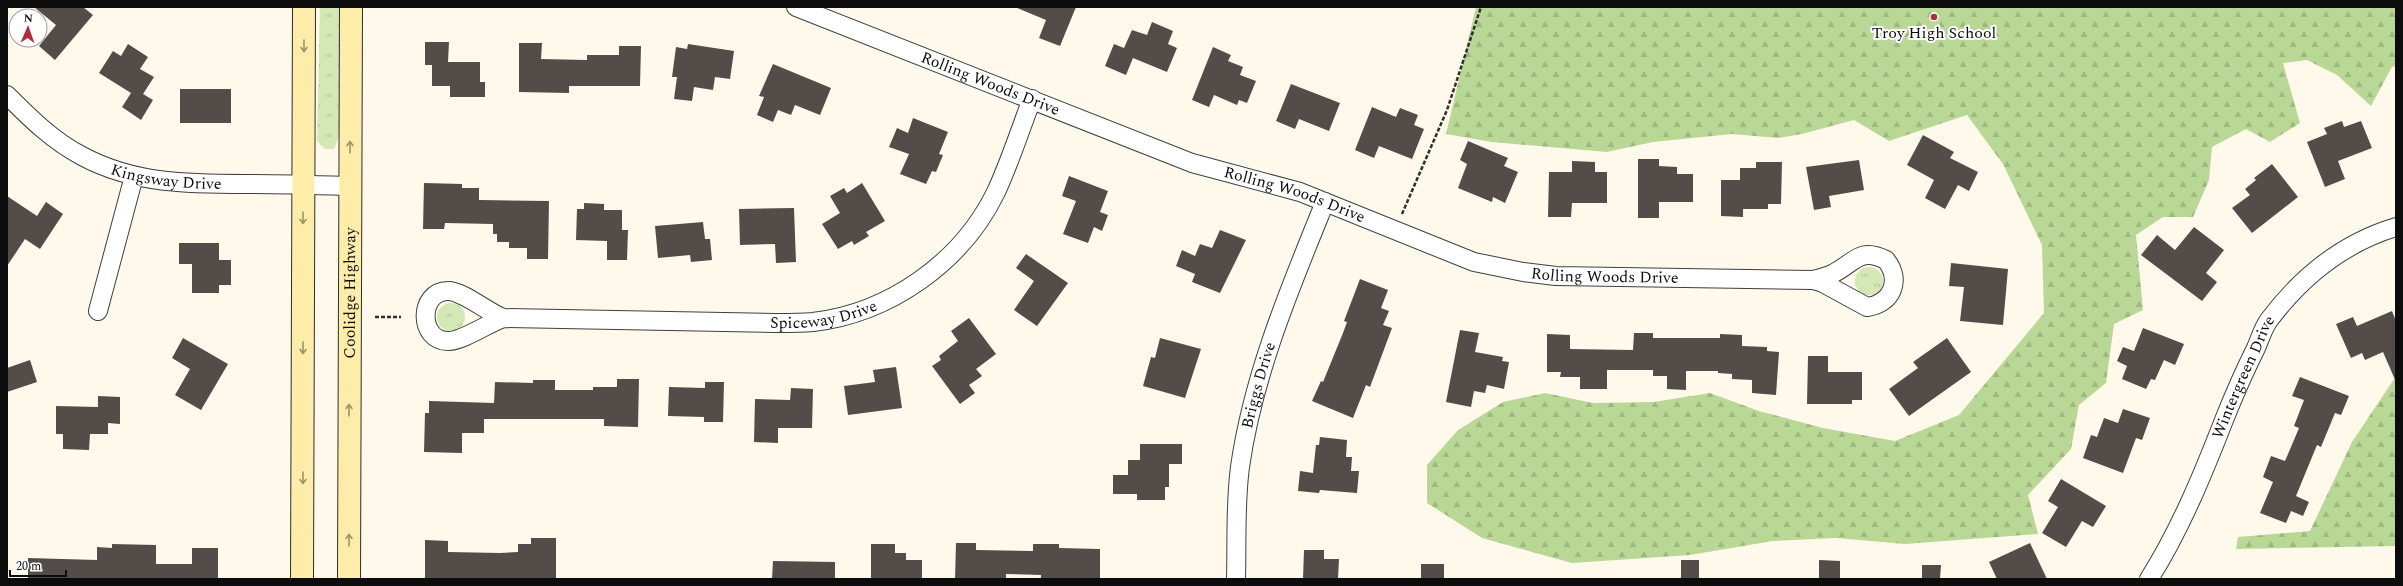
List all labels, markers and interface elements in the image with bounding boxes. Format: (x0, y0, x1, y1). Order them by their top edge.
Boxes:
north arrow (8, 8, 48, 48)
text: N (24, 10, 33, 27)
marker: Troy High School (1929, 12, 1939, 22)
place label: Troy High School (1872, 21, 1996, 45)
one-way arrow (300, 39, 308, 52)
street label: Rolling Woods Drive (917, 45, 1064, 122)
one-way arrow (346, 141, 354, 154)
street label: Kingsway Drive (108, 158, 222, 196)
street label: Rolling Woods Drive (1221, 160, 1369, 229)
one-way arrow (299, 211, 307, 224)
street label: Coolidge Highway (338, 226, 362, 359)
street label: Rolling Woods Drive (1530, 261, 1679, 290)
street label: Spiceway Drive (770, 294, 881, 335)
street label: Wintergreen Drive (2206, 310, 2281, 442)
street label: Briggs Drive (1235, 339, 1282, 431)
one-way arrow (299, 341, 307, 354)
one-way arrow (345, 404, 353, 417)
one-way arrow (299, 471, 307, 484)
one-way arrow (345, 534, 353, 547)
scale bar (10, 552, 66, 578)
text: 20 m (16, 557, 41, 576)

